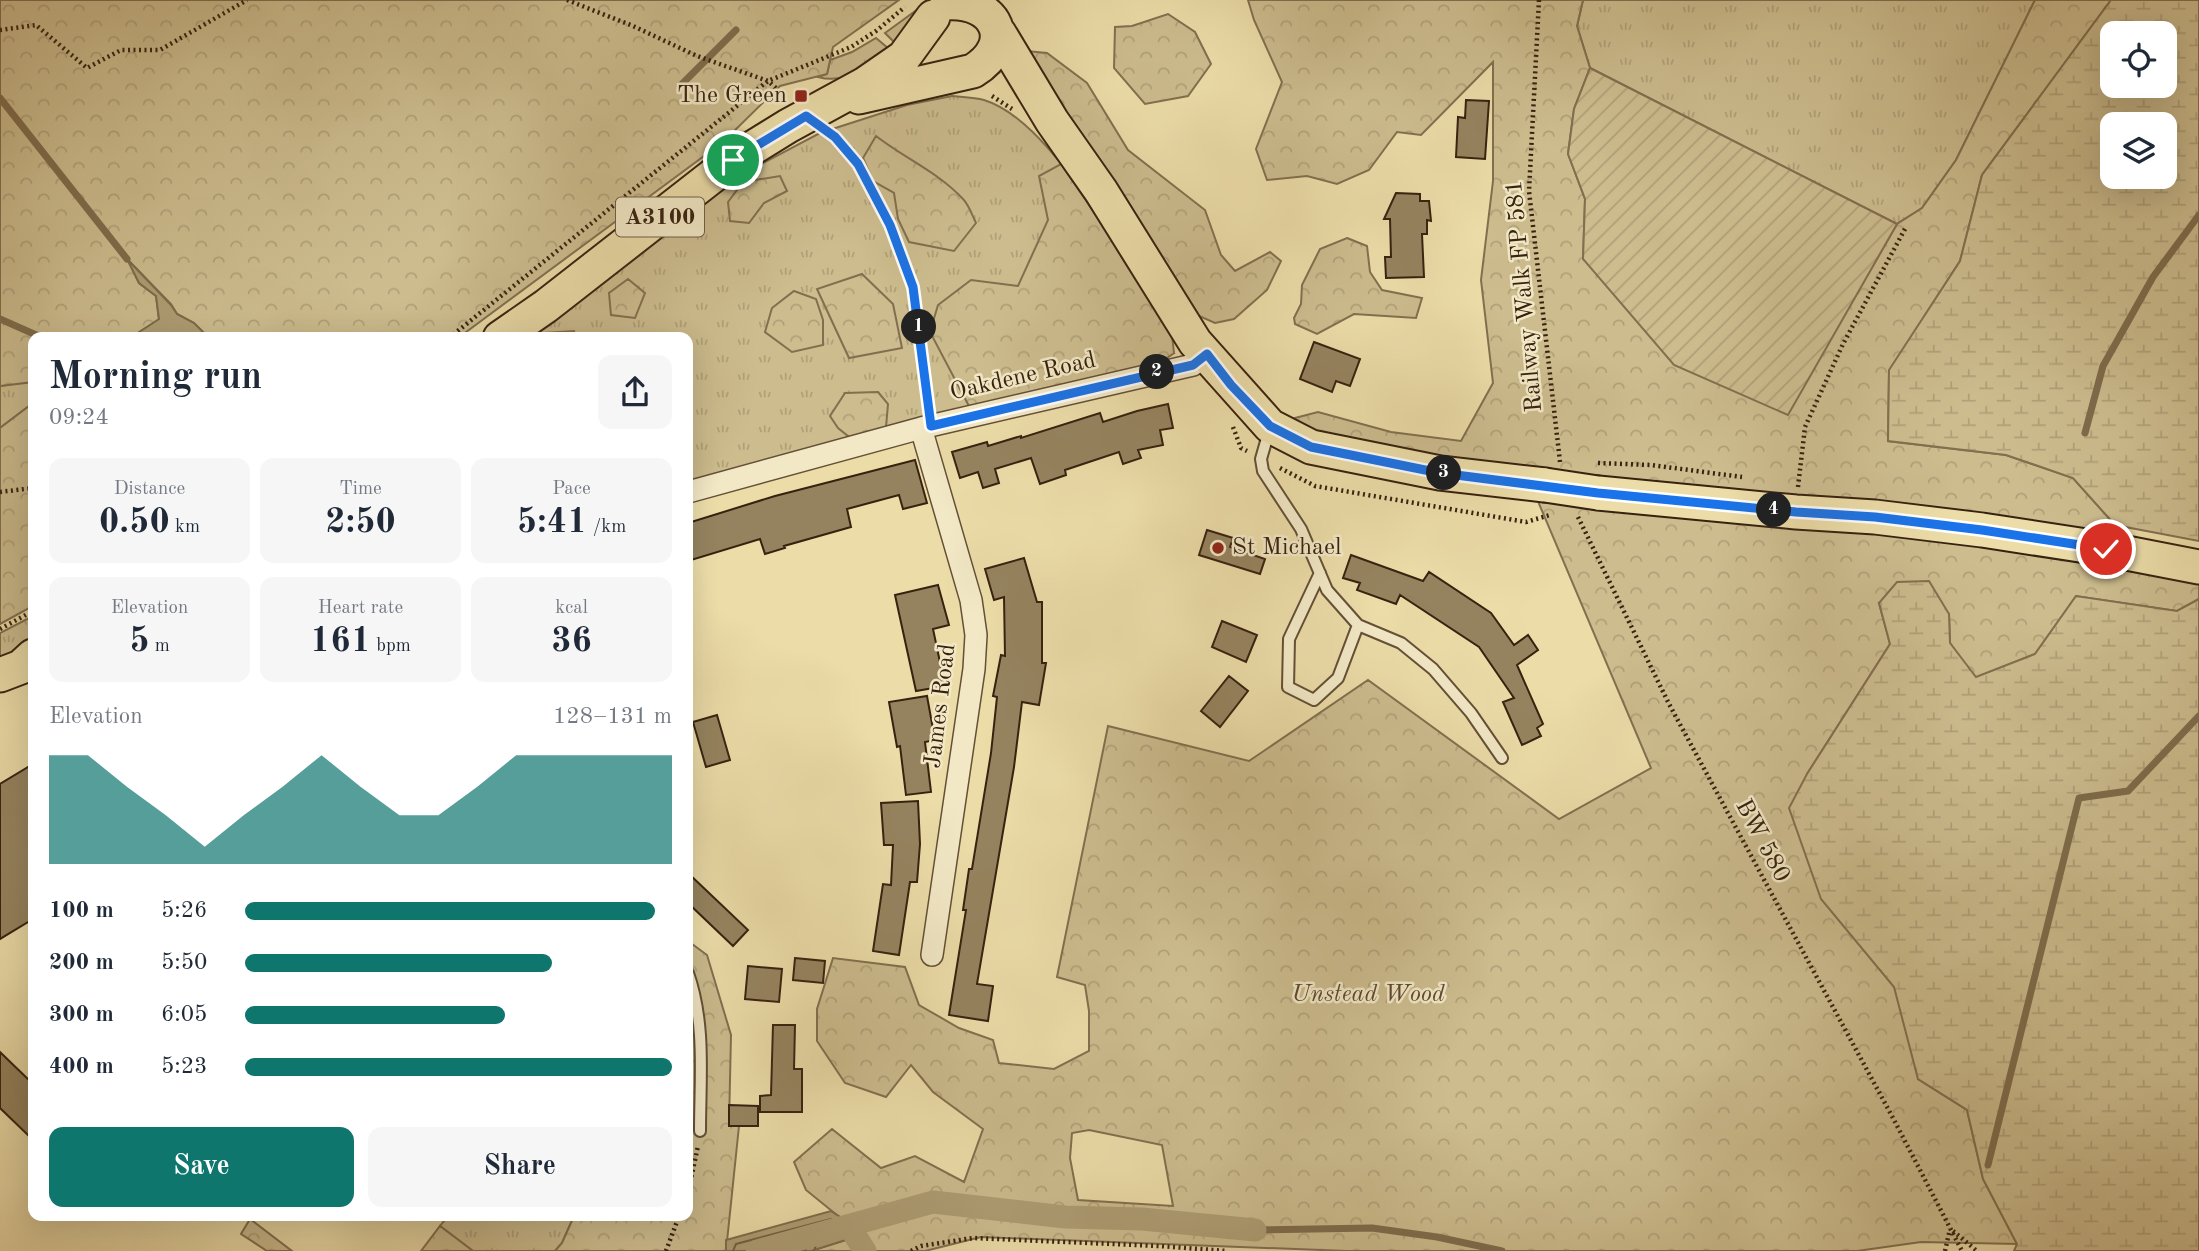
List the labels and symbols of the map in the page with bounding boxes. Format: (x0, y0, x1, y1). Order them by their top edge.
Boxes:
place label: The Green (677, 84, 787, 108)
marker: The Green (793, 88, 809, 104)
pin (703, 130, 763, 190)
street label: Railway Walk FP 581 (1503, 179, 1547, 413)
road number: A3100 (616, 198, 704, 236)
pin: 1 (902, 310, 936, 344)
street label: Oakdene Road (948, 349, 1098, 405)
pin: 2 (1140, 354, 1174, 390)
pin: 3 (1426, 456, 1462, 490)
pin: 4 (1756, 492, 1792, 528)
pin (2076, 519, 2136, 579)
place label: St Michael (1232, 536, 1342, 560)
marker: St Michael (1210, 540, 1226, 556)
street label: James Road (921, 642, 961, 770)
street label: BW 580 (1730, 796, 1794, 886)
park label: Unstead Wood (1291, 983, 1445, 1007)

